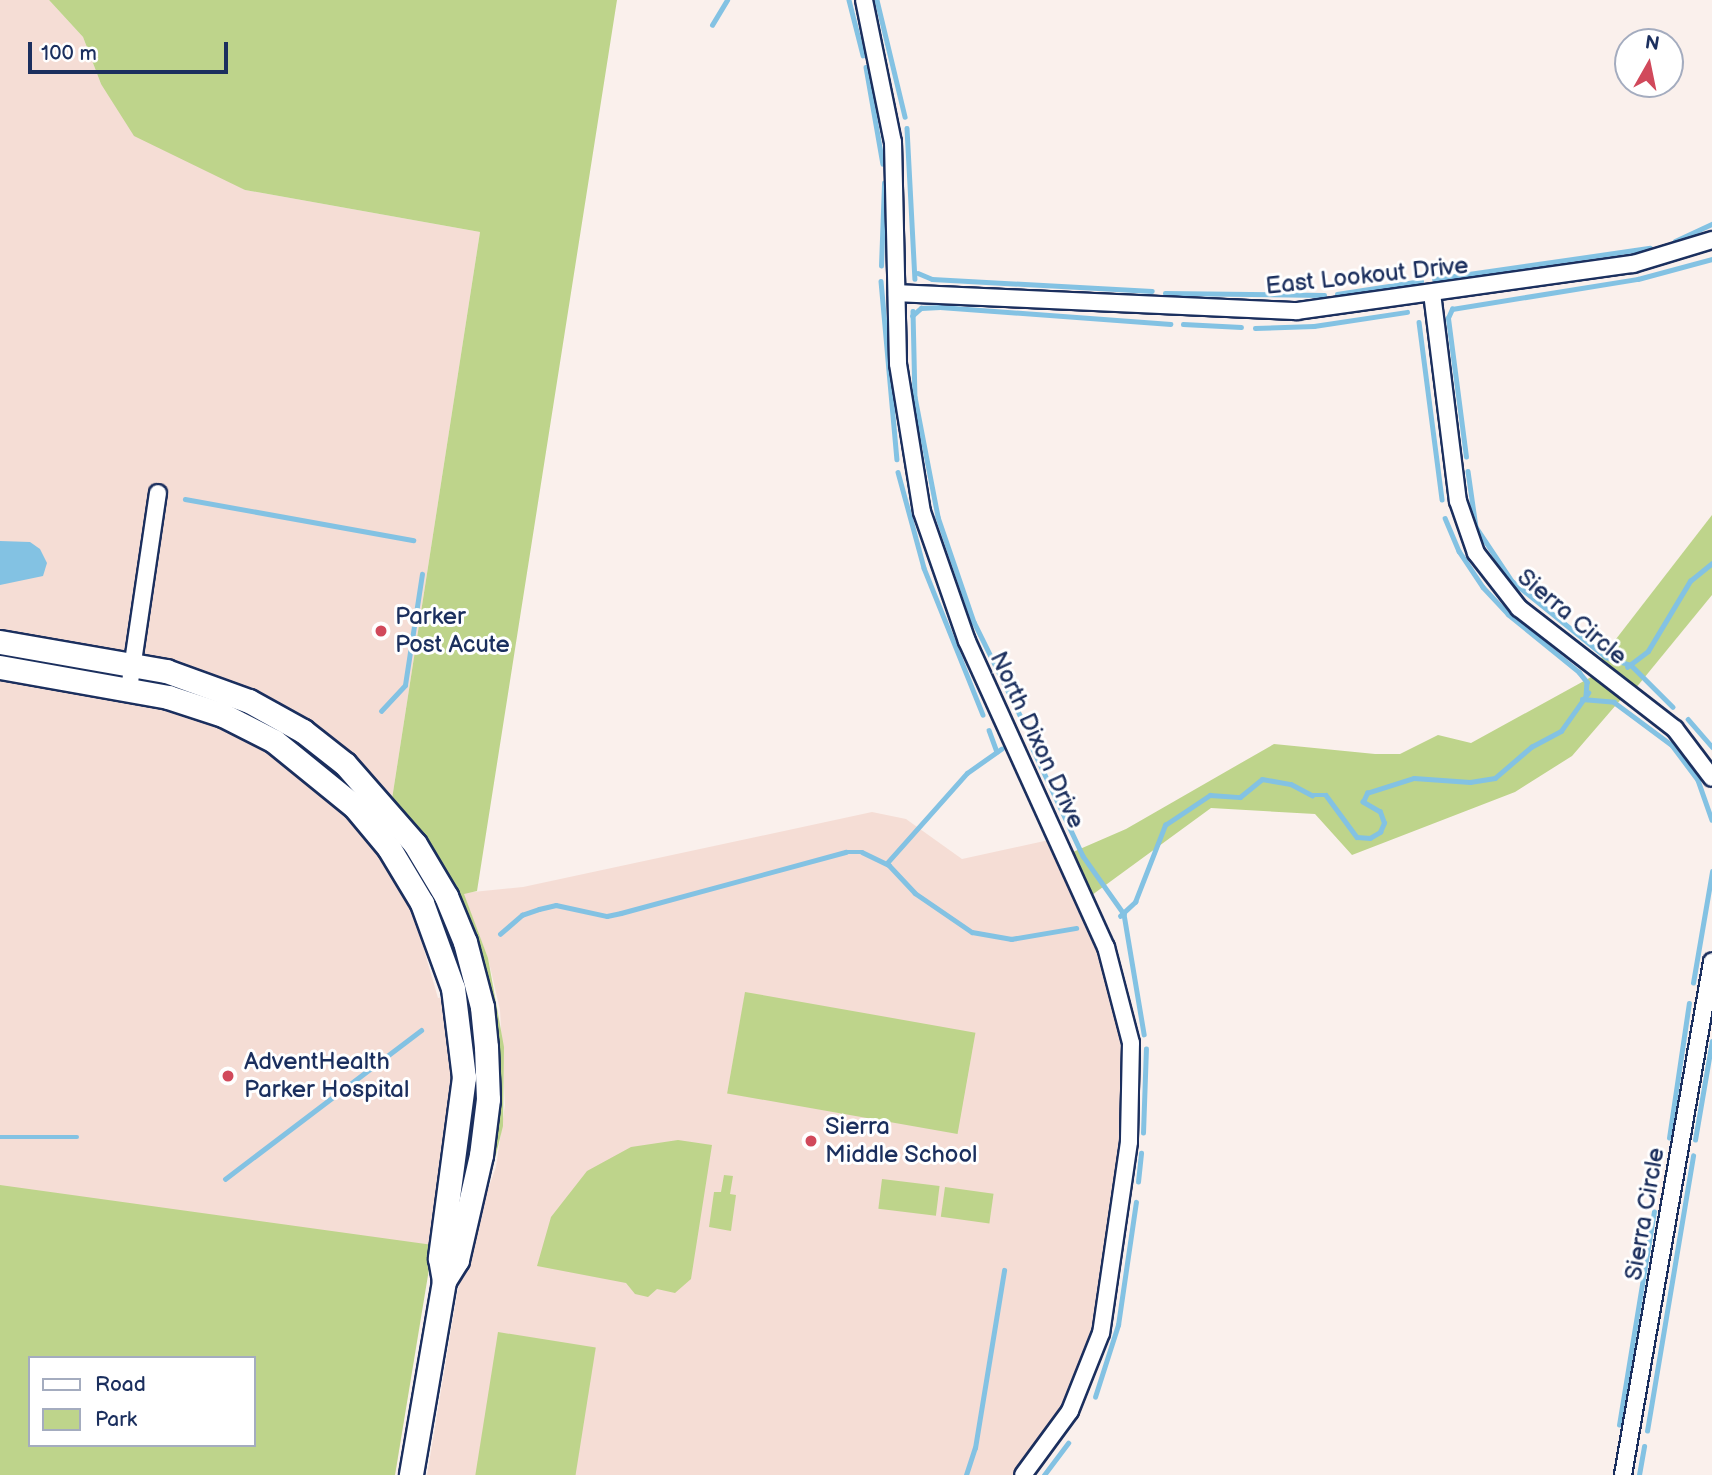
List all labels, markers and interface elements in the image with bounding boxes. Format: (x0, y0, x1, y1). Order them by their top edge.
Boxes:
scale bar (32, 28, 231, 72)
north arrow (1614, 28, 1684, 98)
text: N (1643, 31, 1661, 56)
text: 100 m (41, 41, 97, 66)
street label: East Lookout Drive (1264, 251, 1470, 301)
street label: Sierra Circle (1511, 563, 1633, 671)
place label: Parker Post Acute (395, 603, 510, 659)
marker: Parker Post Acute (373, 623, 389, 639)
street label: North Dixon Drive (984, 647, 1090, 833)
place label: AdventHealth Parker Hospital (244, 1048, 409, 1104)
marker: AdventHealth Parker Hospital (218, 1066, 238, 1086)
place label: Sierra Middle School (825, 1113, 978, 1169)
marker: Sierra Middle School (803, 1133, 819, 1149)
street label: Sierra Circle (1619, 1145, 1671, 1283)
legend (28, 1356, 256, 1447)
text: Road (95, 1372, 146, 1397)
text: Park (95, 1407, 137, 1432)

